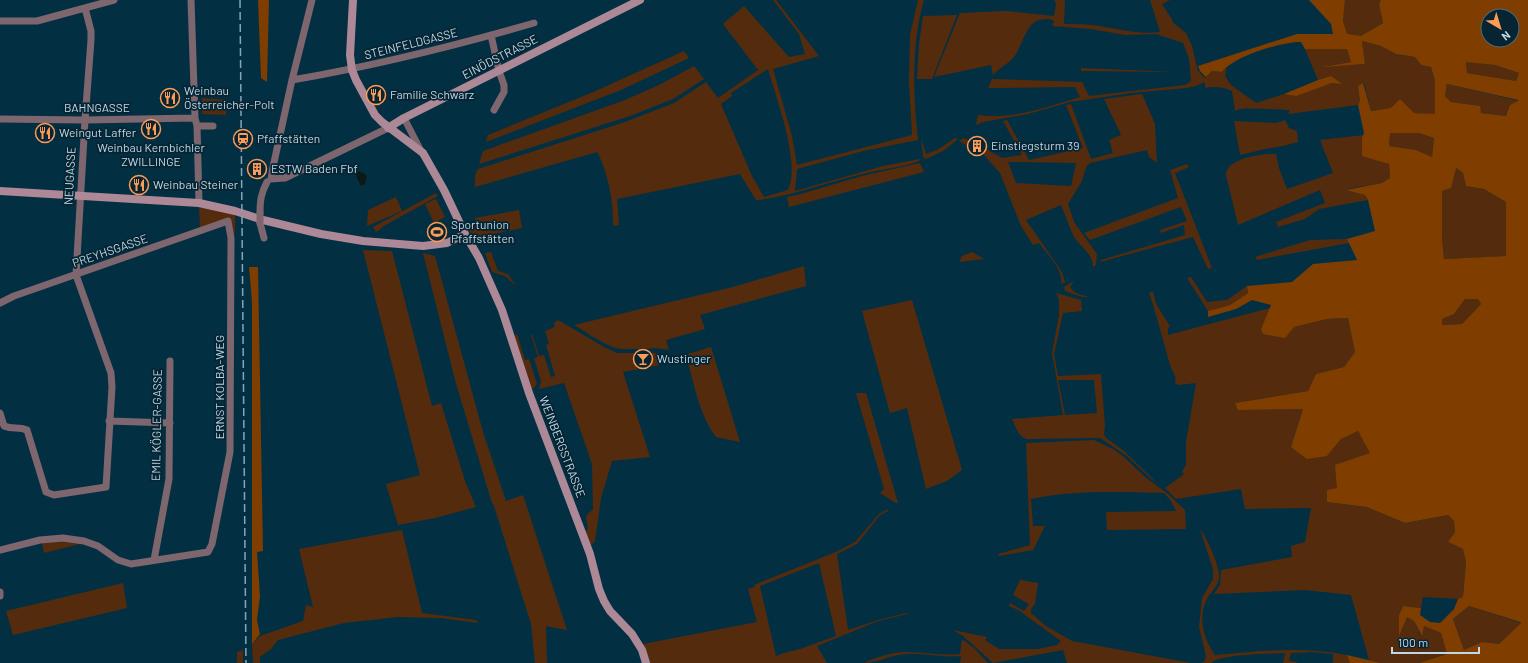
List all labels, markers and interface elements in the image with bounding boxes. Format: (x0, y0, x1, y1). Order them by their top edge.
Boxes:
north arrow (1480, 8, 1520, 48)
street label: STEINFELDGASSE (363, 25, 459, 61)
text: N (1500, 29, 1513, 44)
street label: EINÖDSTRASSE (459, 31, 540, 81)
place label: Weinbau Österreicher-Polt (184, 83, 275, 111)
restaurant icon: Familie Schwarz (365, 84, 387, 106)
restaurant icon: Weinbau Österreicher-Polt (159, 87, 181, 109)
place label: Familie Schwarz (390, 87, 474, 101)
street label: BAHNGASSE (64, 100, 130, 114)
restaurant icon: Weinbau Kernbichler ZWILLINGE (140, 118, 162, 140)
restaurant icon: Weingut Laffer (34, 122, 56, 144)
place label: Weingut Laffer (59, 125, 137, 139)
station icon: Pfaffstätten (232, 128, 254, 150)
place label: Pfaffstätten (257, 131, 320, 145)
building icon: Einstiegsturm 39 (966, 135, 988, 157)
place label: Einstiegsturm 39 (991, 138, 1079, 152)
place label: Weinbau Kernbichler ZWILLINGE (97, 140, 205, 168)
street label: NEUGASSE (60, 146, 78, 205)
building icon: ESTW Baden Fbf (246, 158, 268, 180)
place label: ESTW Baden Fbf (271, 161, 358, 175)
restaurant icon: Weinbau Steiner (128, 174, 150, 196)
place label: Weinbau Steiner (153, 177, 239, 191)
place label: Sportunion Pfaffstätten (451, 217, 514, 245)
sports icon: Sportunion Pfaffstätten (426, 221, 448, 243)
street label: PREYHSGASSE (70, 231, 149, 270)
street label: ERNST KOLBA-WEG (212, 335, 226, 439)
bar icon: Wustinger (632, 348, 654, 370)
place label: Wustinger (657, 351, 711, 365)
street label: EMIL KÖGLER-GASSE (148, 369, 164, 481)
street label: WEINBERGSTRASSE (537, 394, 589, 499)
scale bar (1392, 629, 1479, 655)
text: 100 m (1398, 635, 1428, 649)

